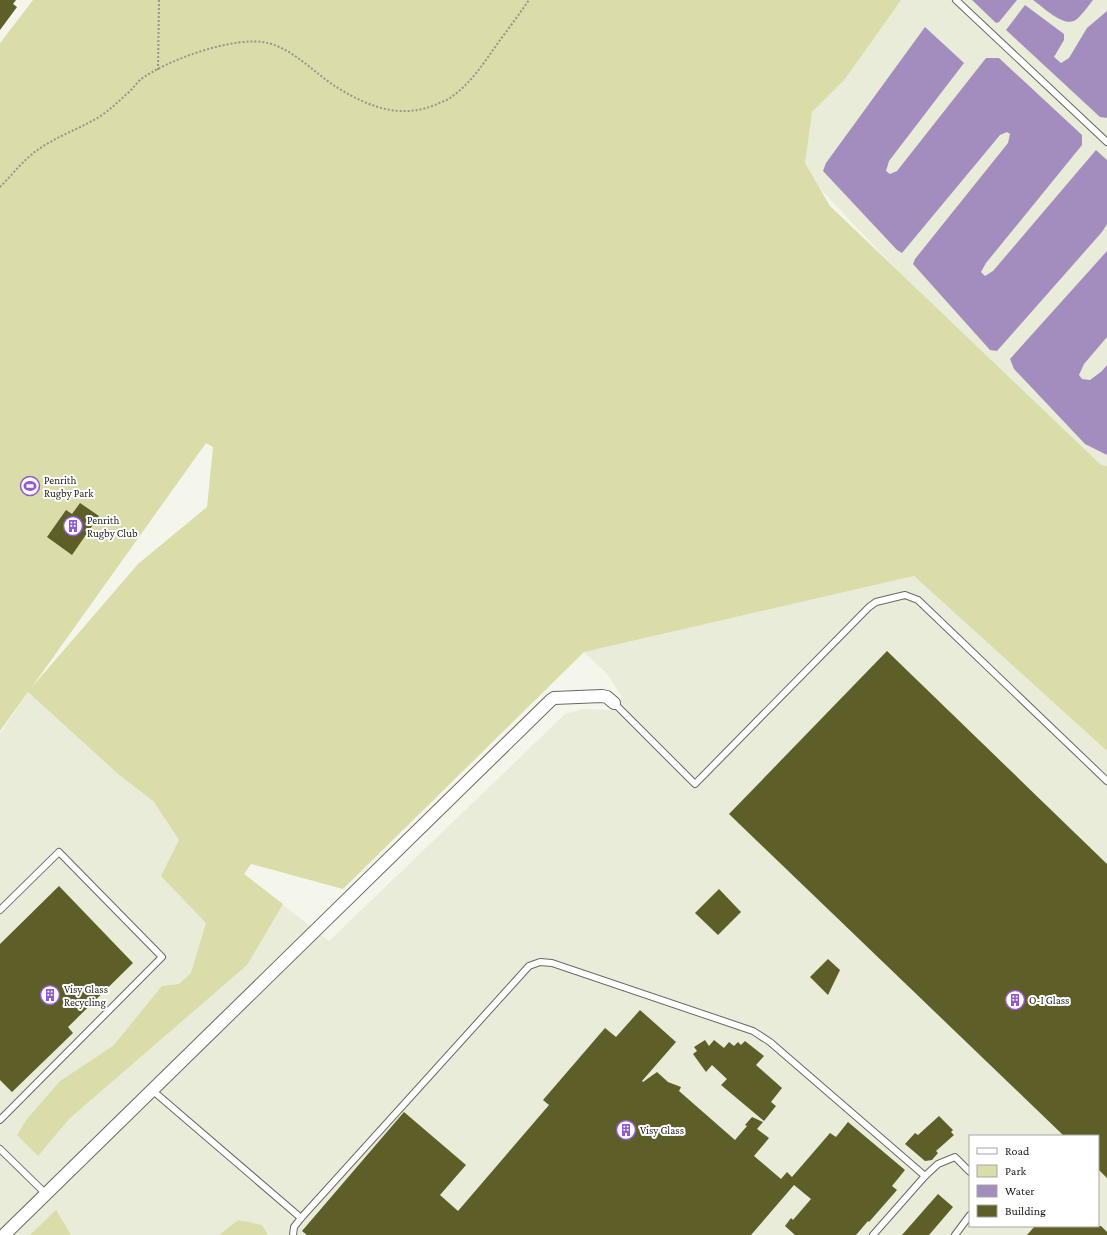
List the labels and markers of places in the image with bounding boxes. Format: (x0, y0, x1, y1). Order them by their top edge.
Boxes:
place label: Penrith Rugby Park (44, 474, 94, 500)
sports icon: Penrith Rugby Park (19, 475, 41, 497)
place label: Penrith Rugby Club (87, 514, 138, 540)
building icon: Penrith Rugby Club (62, 515, 84, 537)
place label: Visy Glass Recycling (64, 983, 108, 1009)
building icon: Visy Glass Recycling (39, 984, 61, 1006)
building icon: O-I Glass (1004, 989, 1026, 1011)
place label: O-I Glass (1029, 994, 1069, 1006)
building icon: Visy Glass (615, 1119, 637, 1141)
place label: Visy Glass (640, 1124, 684, 1137)

